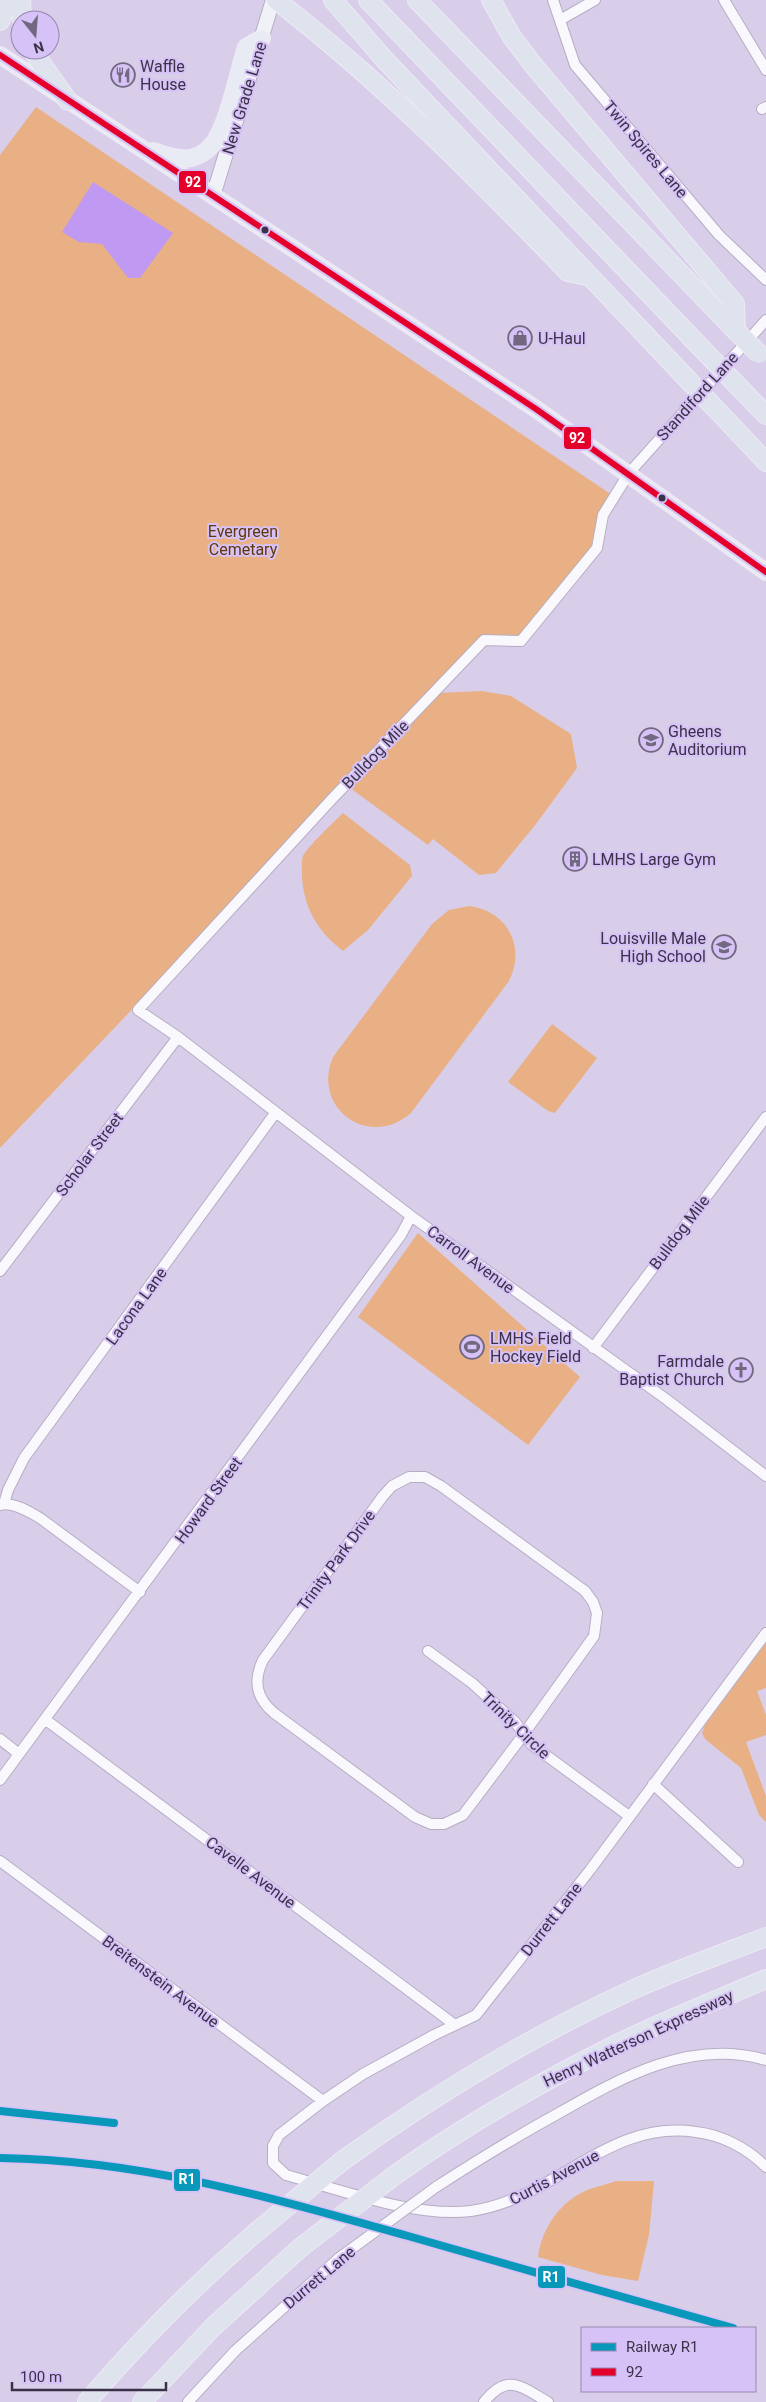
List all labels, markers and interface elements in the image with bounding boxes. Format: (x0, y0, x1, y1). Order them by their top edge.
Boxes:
north arrow (10, 10, 60, 60)
text: N (32, 38, 46, 57)
street label: New Grade Lane (218, 40, 271, 157)
place label: Waffle House (140, 57, 186, 94)
restaurant icon: Waffle House (110, 62, 136, 88)
street label: Twin Spires Lane (600, 97, 692, 202)
line badge: 92 (178, 170, 207, 194)
text: 92 (185, 174, 201, 190)
unlabelled marker (260, 225, 270, 235)
shop icon: U-Haul (507, 325, 533, 351)
place label: U-Haul (538, 329, 586, 348)
street label: Standiford Lane (653, 348, 742, 445)
line badge: 92 (563, 426, 592, 450)
text: 92 (569, 430, 585, 446)
unlabelled marker (657, 493, 667, 503)
park label: Evergreen Cemetary (208, 522, 278, 559)
street label: Bulldog Mile (338, 716, 413, 793)
place label: Gheens Auditorium (668, 722, 746, 759)
school or university icon: Gheens Auditorium (638, 727, 664, 753)
building icon: LMHS Large Gym (562, 846, 588, 872)
place label: LMHS Large Gym (592, 850, 716, 869)
place label: Louisville Male High School (600, 929, 706, 966)
school or university icon: Louisville Male High School (711, 934, 737, 960)
street label: Scholar Street (52, 1109, 127, 1200)
street label: Bulldog Mile (645, 1191, 713, 1273)
street label: Carroll Avenue (423, 1221, 518, 1297)
street label: Lacona Lane (102, 1264, 171, 1349)
place label: LMHS Field Hockey Field (490, 1329, 581, 1366)
sports icon: LMHS Field Hockey Field (459, 1334, 485, 1360)
place label: Farmdale Baptist Church (619, 1352, 724, 1389)
church icon: Farmdale Baptist Church (728, 1357, 754, 1383)
street label: Howard Street (171, 1454, 246, 1547)
street label: Trinity Park Drive (293, 1506, 379, 1614)
street label: Trinity Circle (477, 1688, 554, 1763)
street label: Cavelle Avenue (202, 1832, 299, 1912)
street label: Durrett Lane (517, 1879, 586, 1960)
street label: Breitenstein Avenue (99, 1931, 223, 2031)
street label: Henry Watterson Expressway (540, 1986, 737, 2091)
street label: Curtis Avenue (506, 2146, 602, 2209)
line badge: R1 (173, 2168, 201, 2192)
text: R1 (178, 2171, 196, 2187)
street label: Durrett Lane (280, 2242, 359, 2313)
line badge: R1 (537, 2265, 566, 2289)
text: R1 (542, 2269, 560, 2285)
legend (581, 2327, 756, 2392)
text: Railway R1 (626, 2338, 699, 2356)
scale bar (12, 2360, 166, 2392)
text: 92 (626, 2363, 643, 2381)
text: 100 m (20, 2368, 62, 2386)

